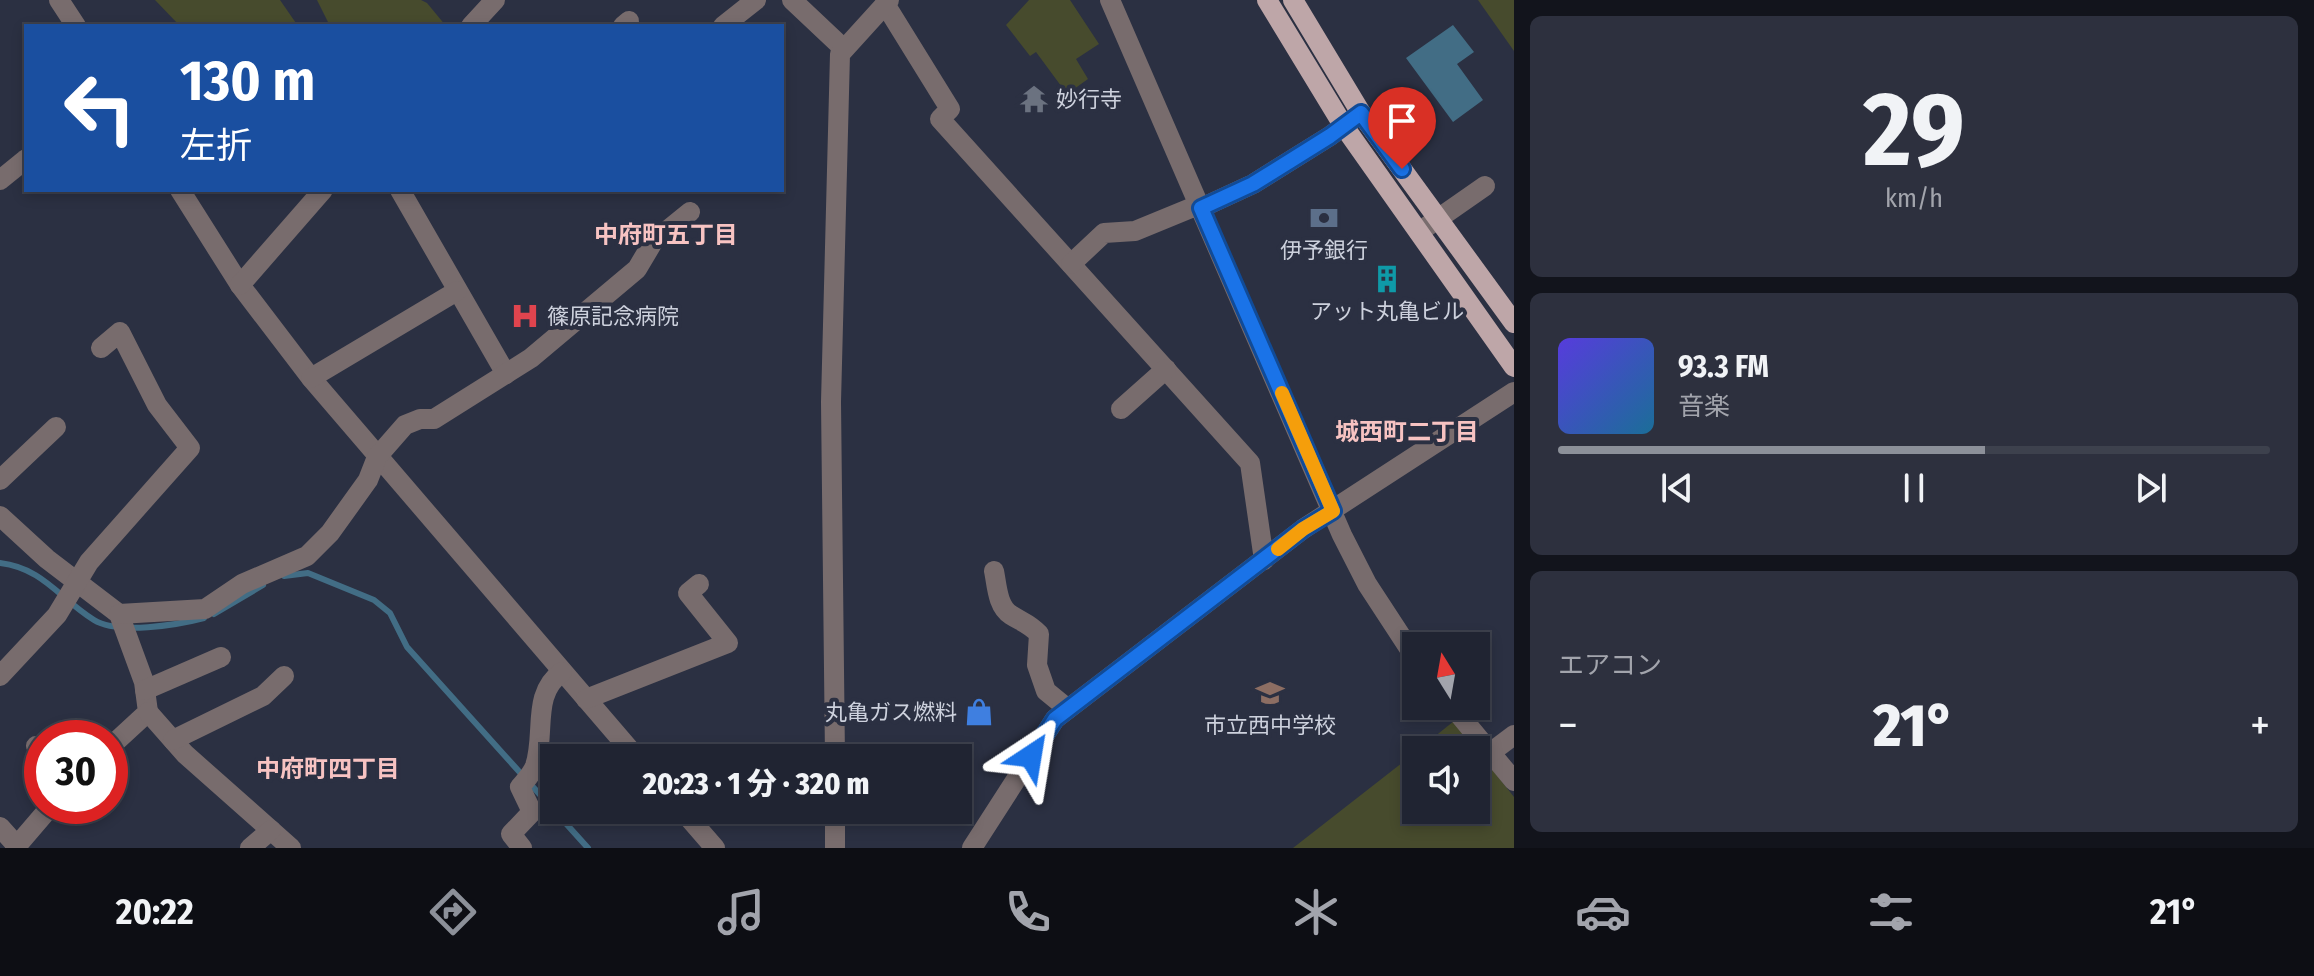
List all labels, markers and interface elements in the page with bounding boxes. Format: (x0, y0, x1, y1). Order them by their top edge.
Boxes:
text: 130 m (180, 48, 315, 115)
icon: left (48, 56, 152, 160)
text: 29 (1863, 68, 1965, 193)
temple icon: 妙行寺 (1019, 84, 1049, 114)
place label: 妙行寺 (1056, 86, 1122, 113)
pin (1368, 87, 1436, 169)
icon: arrive (1380, 99, 1424, 143)
text: 左折 (180, 124, 252, 168)
text: km/h (1885, 183, 1943, 214)
bank icon: 伊予銀行 (1309, 203, 1339, 233)
district label: 中府町五丁目 (594, 221, 738, 249)
place label: 伊予銀行 (1280, 237, 1368, 264)
building icon: アット丸亀ビル (1372, 264, 1402, 294)
place label: アット丸亀ビル (1310, 298, 1464, 325)
hospital icon: 篠原記念病院 (510, 301, 540, 331)
place label: 篠原記念病院 (547, 303, 679, 330)
text: 93.3 FM (1678, 349, 1769, 385)
text: 音楽 (1678, 391, 1730, 422)
district label: 城西町二丁目 (1335, 418, 1479, 446)
icon: previous (1655, 466, 1699, 510)
icon: pause (1892, 466, 1936, 510)
icon: next (2129, 466, 2173, 510)
north arrow (1402, 632, 1490, 720)
map controls (1402, 632, 1490, 824)
text: エアコン (1558, 650, 1662, 681)
school or university icon: 市立西中学校 (1255, 678, 1285, 708)
text: 21° (1873, 690, 1955, 762)
shop icon: 丸亀ガス燃料 (964, 697, 994, 727)
place label: 丸亀ガス燃料 (825, 699, 957, 726)
text: − (1558, 699, 1578, 752)
text: + (2250, 699, 2270, 752)
place label: 市立西中学校 (1204, 712, 1336, 739)
position arrow (989, 714, 1073, 798)
speed limit sign: 30 (24, 720, 128, 824)
button: sound (1402, 736, 1490, 824)
district label: 中府町四丁目 (256, 755, 400, 783)
text: 20:23 · 1 分 · 320 m (643, 766, 869, 802)
icon: directions (425, 884, 481, 940)
icon: music (713, 884, 769, 940)
icon: phone (1000, 884, 1056, 940)
icon: climate (1288, 884, 1344, 940)
icon: car (1575, 884, 1631, 940)
icon: filters (1863, 884, 1919, 940)
text: 20:22 (116, 890, 194, 934)
text: 21° (2150, 890, 2198, 934)

